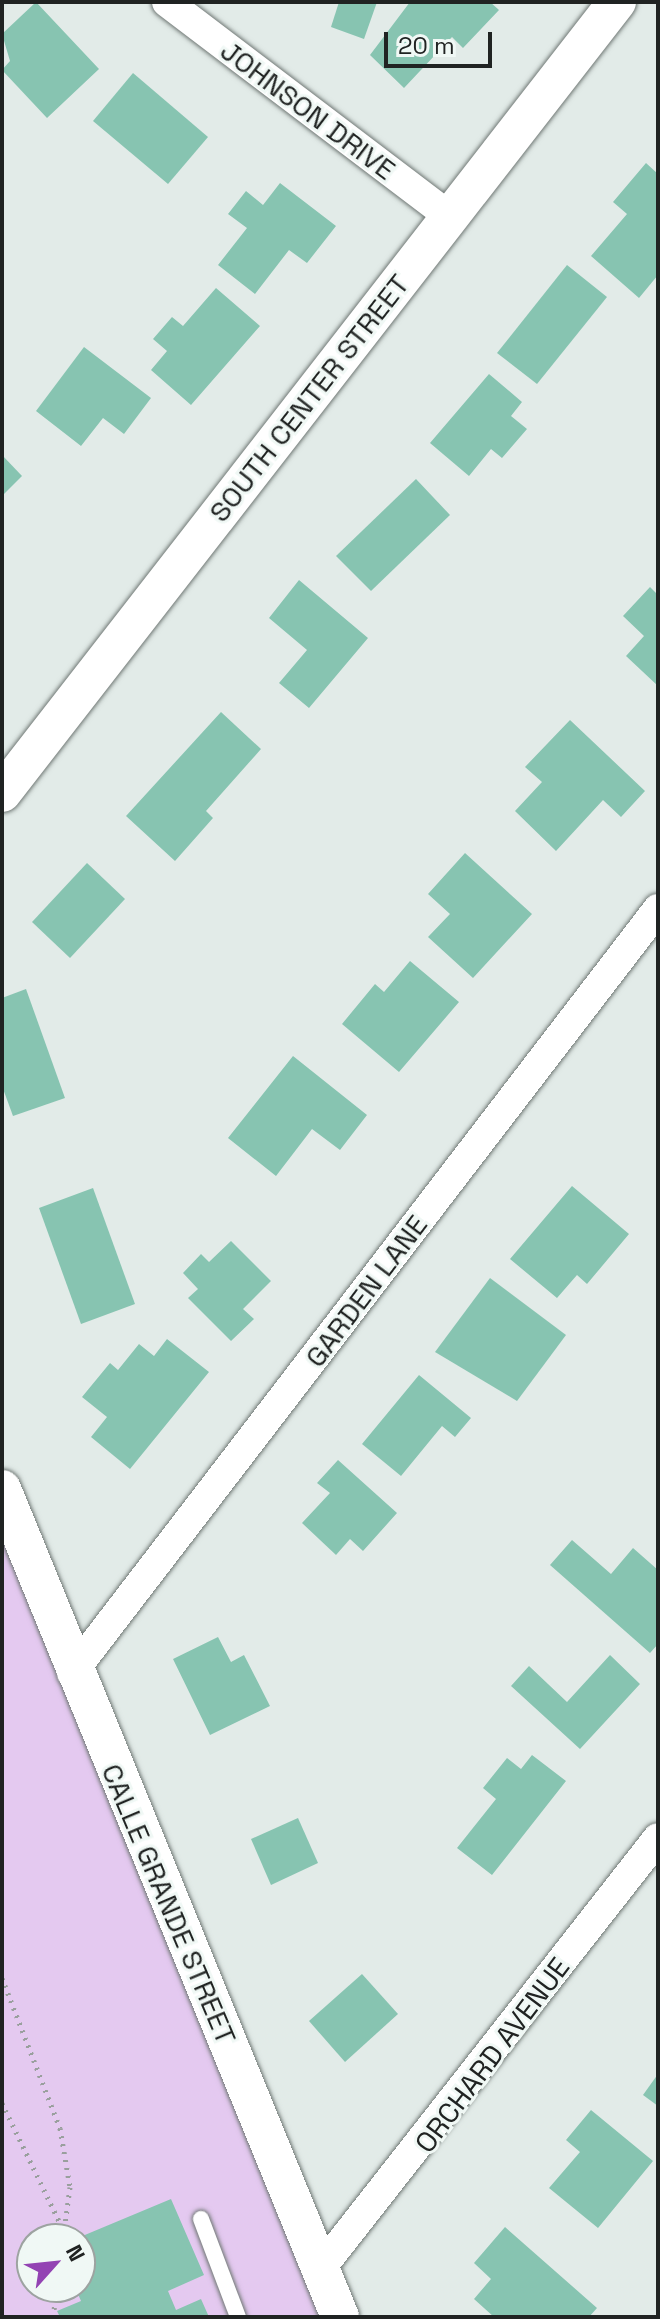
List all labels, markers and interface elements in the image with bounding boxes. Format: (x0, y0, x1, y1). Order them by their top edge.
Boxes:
scale bar (388, 16, 496, 66)
text: 20 m (398, 30, 455, 61)
street label: JOHNSON DRIVE (214, 33, 402, 187)
street label: SOUTH CENTER STREET (202, 268, 416, 528)
street label: GARDEN LANE (298, 1209, 434, 1373)
street label: CALLE GRANDE STREET (95, 1759, 243, 2049)
street label: ORCHARD AVENUE (408, 1951, 576, 2159)
north arrow (16, 2223, 96, 2303)
text: N (60, 2240, 91, 2266)

